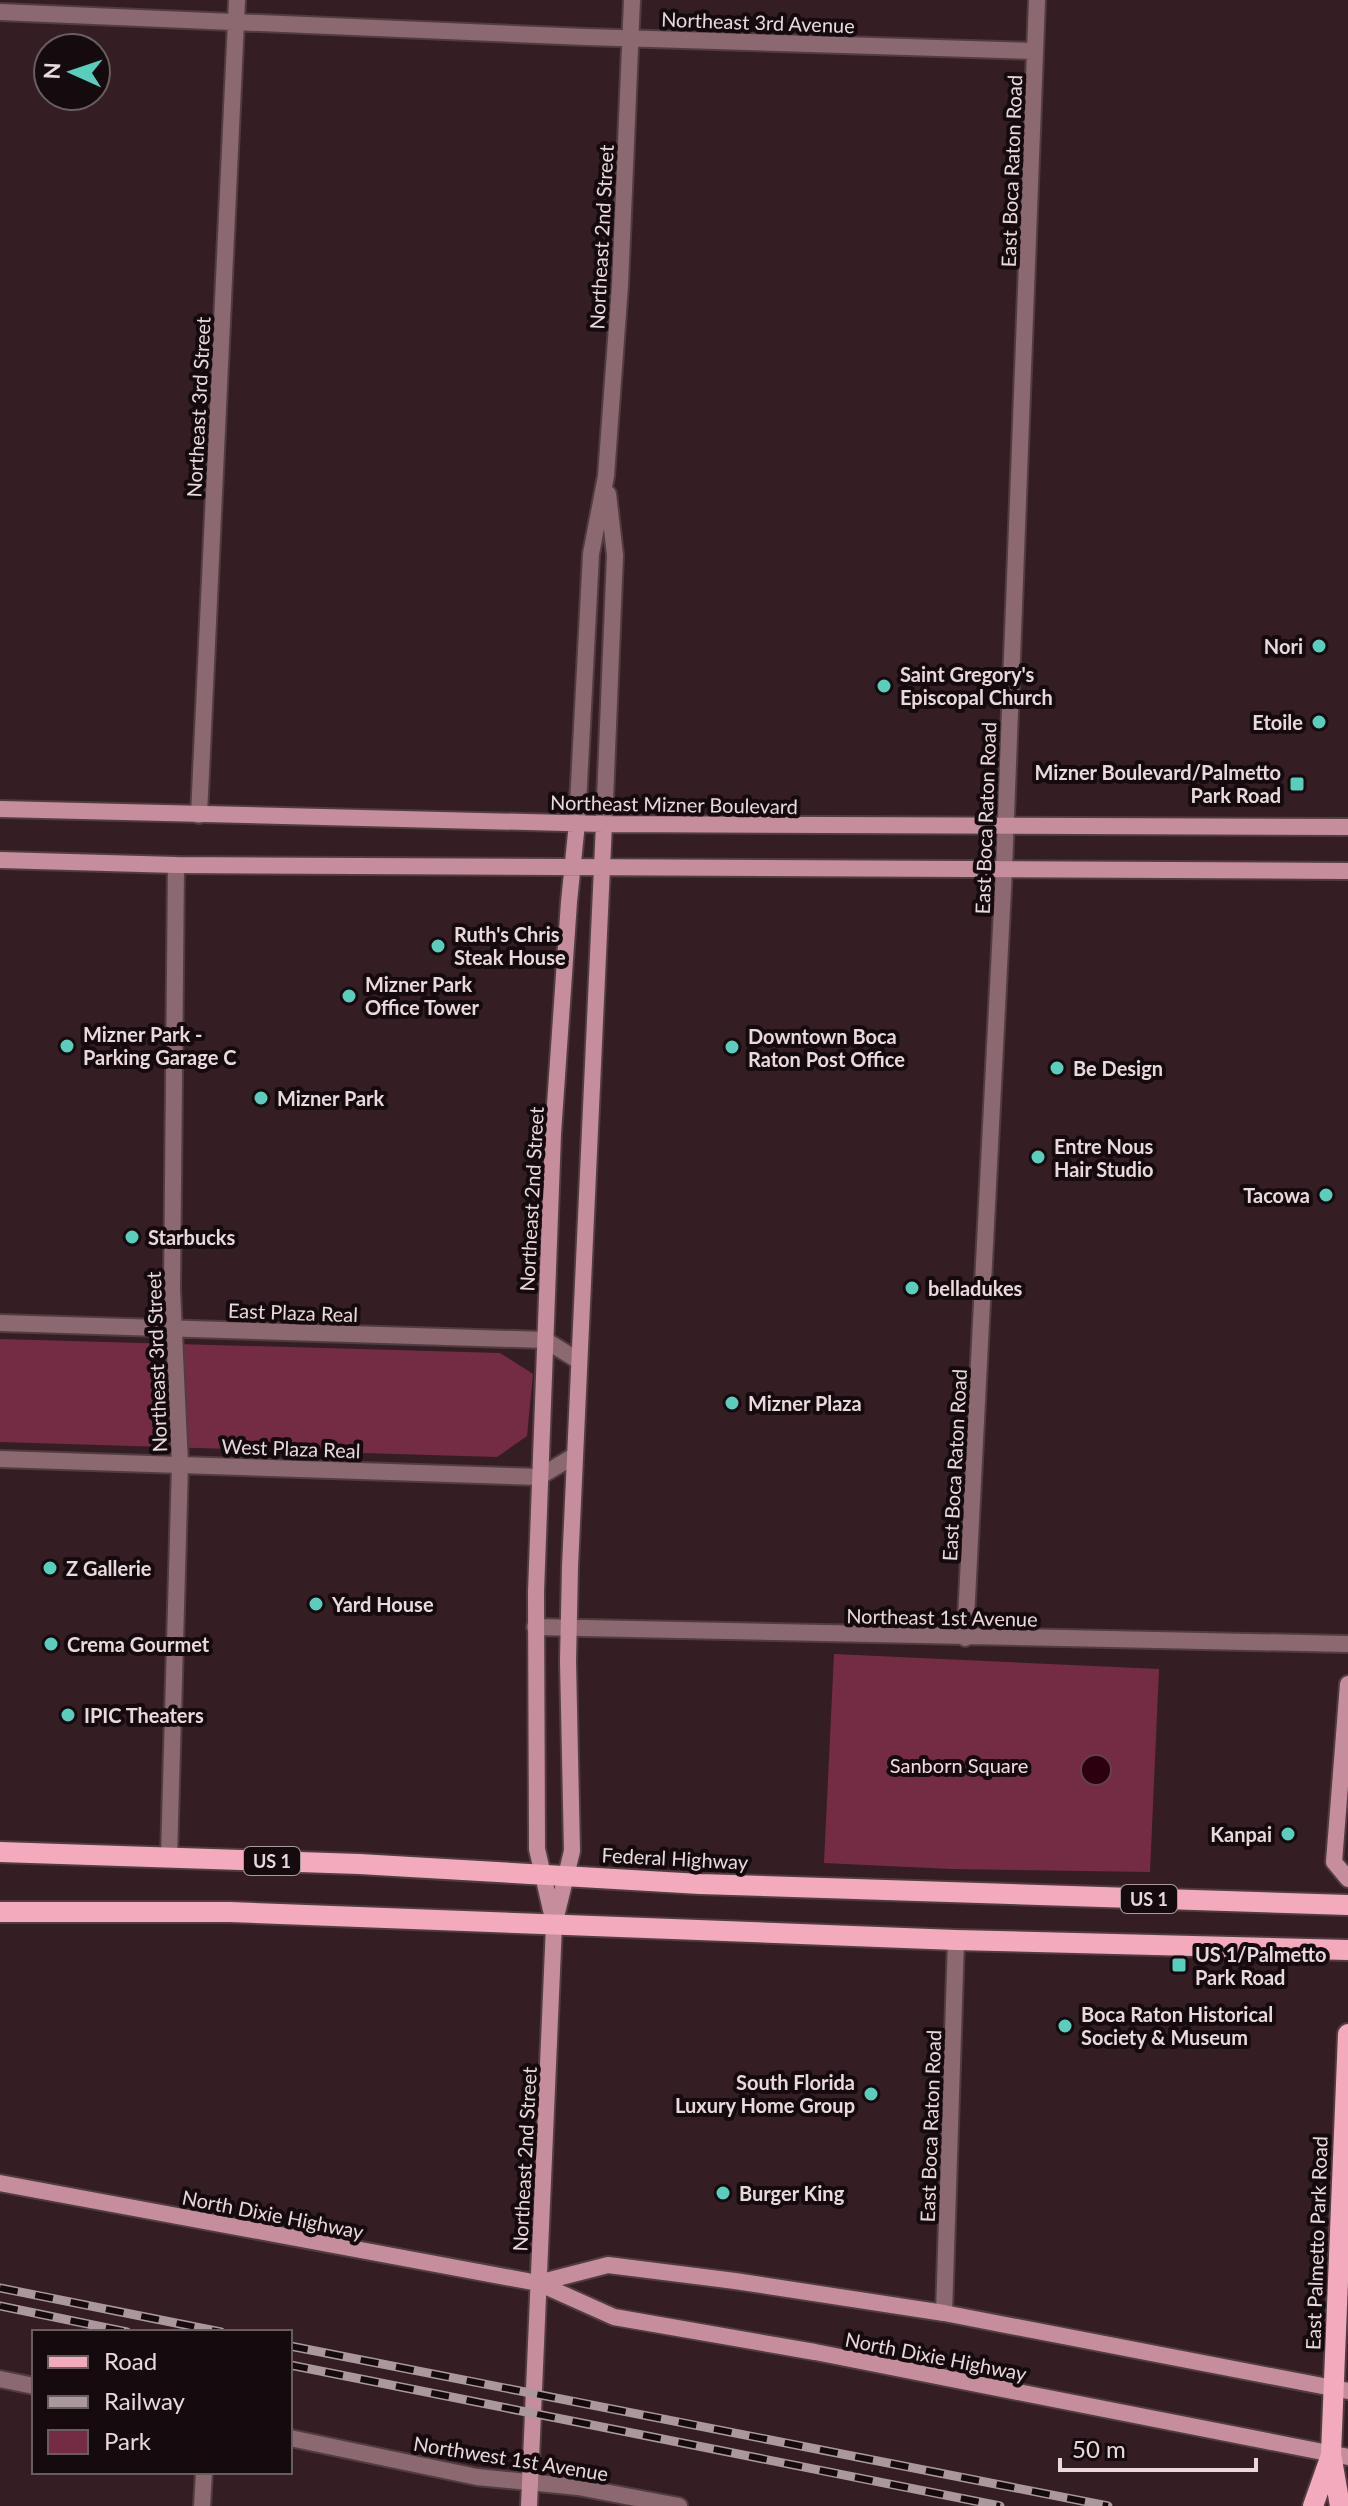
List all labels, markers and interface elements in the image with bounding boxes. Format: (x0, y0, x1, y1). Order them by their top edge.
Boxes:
street label: Northeast 3rd Avenue (661, 7, 855, 37)
north arrow (32, 32, 112, 112)
text: N (38, 62, 65, 80)
street label: East Boca Raton Road (996, 74, 1026, 268)
street label: Northeast 2nd Street (584, 144, 618, 330)
street label: Northeast 3rd Street (181, 316, 215, 498)
place label: Nori (1264, 634, 1303, 658)
marker: Nori (1310, 637, 1328, 655)
place label: Saint Gregory's Episcopal Church (900, 662, 1053, 709)
marker: Saint Gregory's Episcopal Church (875, 677, 893, 695)
place label: Etoile (1252, 710, 1303, 734)
marker: Etoile (1310, 713, 1328, 731)
street label: East Boca Raton Road (970, 721, 1000, 915)
place label: Mizner Boulevard/Palmetto Park Road (1035, 760, 1281, 807)
marker: Mizner Boulevard/Palmetto Park Road (1288, 775, 1306, 793)
street label: Northeast Mizner Boulevard (550, 790, 798, 818)
place label: Ruth's Chris Steak House (454, 922, 566, 969)
marker: Ruth's Chris Steak House (429, 937, 447, 955)
place label: Mizner Park Office Tower (365, 972, 479, 1019)
marker: Mizner Park Office Tower (340, 987, 358, 1005)
place label: Mizner Park - Parking Garage C (83, 1022, 236, 1069)
place label: Downtown Boca Raton Post Office (748, 1024, 905, 1071)
marker: Mizner Park - Parking Garage C (58, 1037, 76, 1055)
marker: Downtown Boca Raton Post Office (723, 1038, 741, 1056)
place label: Be Design (1073, 1056, 1163, 1080)
marker: Be Design (1048, 1059, 1066, 1077)
place label: Mizner Park (277, 1086, 385, 1110)
marker: Mizner Park (252, 1089, 270, 1107)
street label: Northeast 2nd Street (514, 1106, 548, 1292)
place label: Entre Nous Hair Studio (1054, 1134, 1153, 1181)
marker: Entre Nous Hair Studio (1029, 1148, 1047, 1166)
place label: Tacowa (1243, 1183, 1310, 1207)
marker: Tacowa (1317, 1186, 1335, 1204)
place label: Starbucks (148, 1225, 236, 1249)
marker: Starbucks (123, 1228, 141, 1246)
street label: Northeast 3rd Street (141, 1271, 171, 1453)
place label: belladukes (928, 1276, 1023, 1300)
marker: belladukes (903, 1279, 921, 1297)
street label: East Plaza Real (228, 1298, 358, 1326)
street label: East Boca Raton Road (937, 1368, 971, 1562)
place label: Mizner Plaza (748, 1391, 862, 1415)
marker: Mizner Plaza (723, 1394, 741, 1412)
street label: West Plaza Real (221, 1434, 361, 1462)
place label: Z Gallerie (66, 1556, 152, 1580)
marker: Z Gallerie (41, 1559, 59, 1577)
place label: Yard House (331, 1592, 434, 1616)
marker: Yard House (307, 1595, 325, 1613)
street label: Northeast 1st Avenue (846, 1603, 1038, 1631)
place label: Crema Gourmet (67, 1632, 210, 1656)
marker: Crema Gourmet (42, 1635, 60, 1653)
place label: IPIC Theaters (84, 1703, 204, 1727)
marker: IPIC Theaters (59, 1706, 77, 1724)
park label: Sanborn Square (890, 1753, 1028, 1777)
place label: Kanpai (1210, 1822, 1272, 1846)
marker: Kanpai (1279, 1825, 1297, 1843)
street label: Federal Highway (601, 1842, 750, 1874)
road number: US 1 (244, 1847, 300, 1875)
road number: US 1 (1121, 1885, 1177, 1913)
place label: US 1/Palmetto Park Road (1195, 1942, 1327, 1989)
marker: US 1/Palmetto Park Road (1170, 1956, 1188, 1974)
place label: Boca Raton Historical Society & Museum (1081, 2002, 1273, 2049)
marker: Boca Raton Historical Society & Museum (1056, 2017, 1074, 2035)
street label: East Boca Raton Road (915, 2029, 945, 2223)
street label: Northeast 2nd Street (507, 2066, 541, 2252)
place label: South Florida Luxury Home Group (675, 2070, 855, 2117)
marker: South Florida Luxury Home Group (862, 2085, 880, 2103)
street label: East Palmetto Park Road (1300, 2136, 1332, 2350)
place label: Burger King (739, 2181, 845, 2205)
marker: Burger King (714, 2184, 732, 2202)
street label: North Dixie Highway (180, 2185, 366, 2243)
street label: North Dixie Highway (843, 2327, 1029, 2385)
legend (32, 2330, 292, 2474)
text: Road (104, 2346, 157, 2375)
text: Railway (104, 2386, 186, 2415)
scale bar (1060, 2422, 1256, 2472)
text: Park (104, 2426, 152, 2455)
street label: Northwest 1st Avenue (412, 2431, 610, 2485)
text: 50 m (1072, 2434, 1126, 2463)

